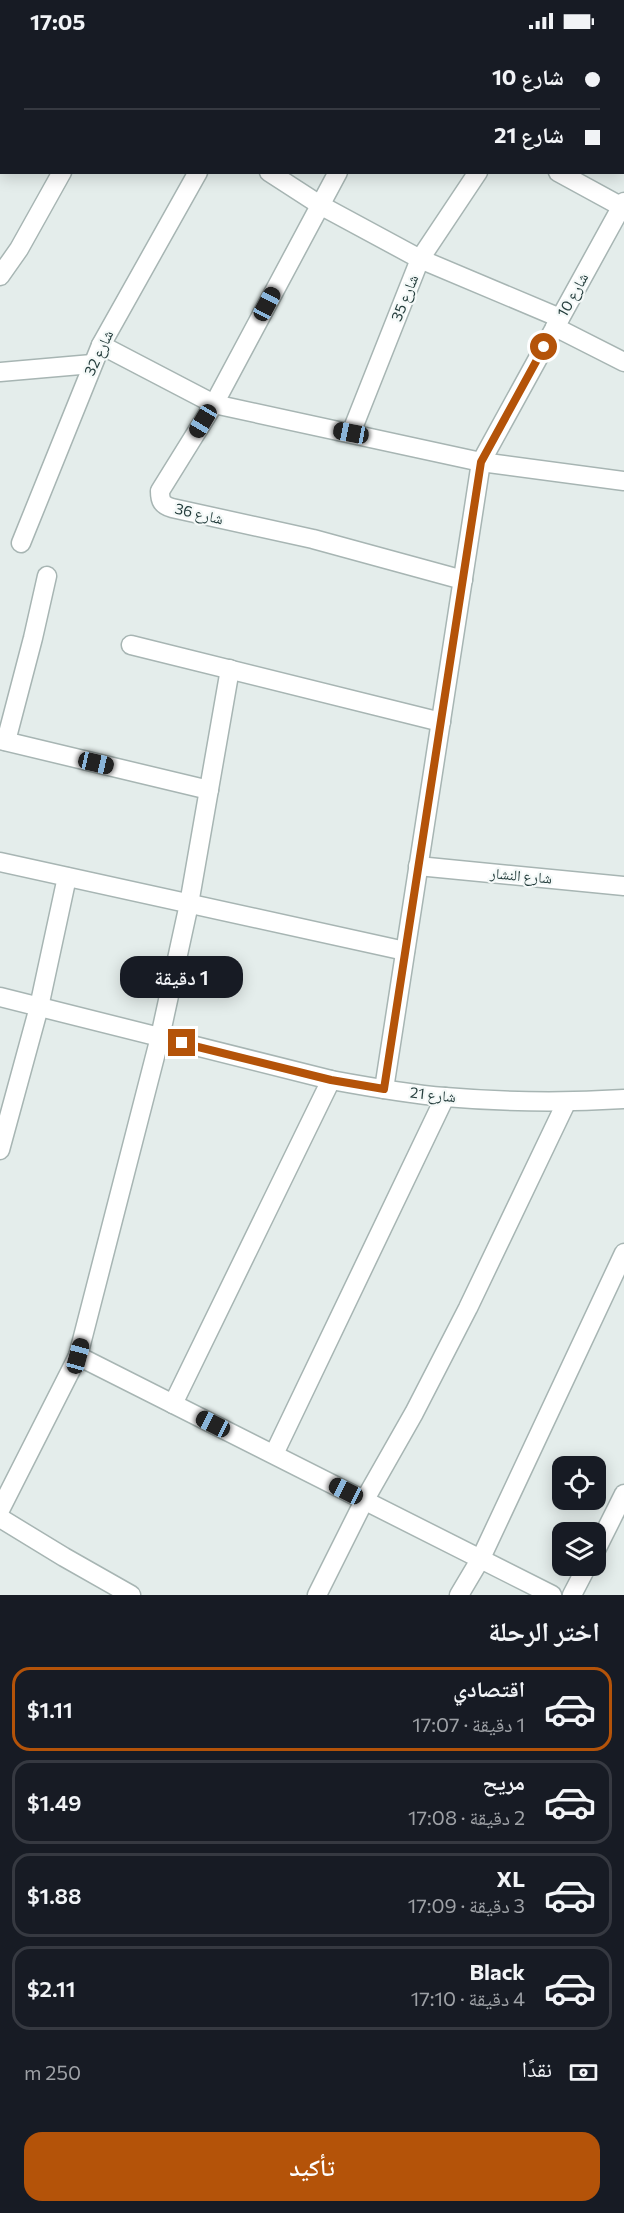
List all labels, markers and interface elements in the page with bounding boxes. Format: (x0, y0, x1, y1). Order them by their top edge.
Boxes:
text: 17:05 (30, 8, 85, 35)
text: شارع 10 (492, 63, 564, 90)
text: شارع 21 (494, 121, 564, 148)
street label: شارع 10 (553, 269, 593, 321)
street label: شارع 35 (387, 272, 423, 324)
car (251, 284, 283, 324)
street label: شارع 32 (80, 327, 118, 379)
route start (530, 333, 557, 360)
car (186, 401, 220, 441)
car (332, 421, 370, 445)
street label: شارع 36 (173, 499, 225, 529)
car (76, 750, 116, 776)
street label: شارع النشار (488, 863, 553, 889)
callout: 1 دقيقة (120, 956, 243, 998)
text: 1 دقيقة (154, 965, 209, 989)
route end (168, 1029, 195, 1056)
street label: شارع 21 (409, 1083, 457, 1107)
car (65, 1336, 91, 1376)
car (193, 1408, 233, 1440)
map controls (552, 1456, 606, 1576)
button: locate (552, 1456, 606, 1510)
car (326, 1475, 366, 1507)
button: layers (552, 1522, 606, 1576)
text: اختر الرحلة (488, 1614, 600, 1647)
text: اقتصادي (453, 1675, 525, 1702)
icon: car (543, 1682, 597, 1736)
text: $1.11 (27, 1696, 73, 1723)
text: 1 دقيقة · 17:07 (412, 1712, 525, 1736)
text: مريح (482, 1768, 525, 1795)
icon: car (543, 1775, 597, 1829)
text: $1.49 (27, 1789, 82, 1816)
text: 2 دقيقة · 17:08 (408, 1805, 525, 1829)
text: XL (497, 1865, 525, 1892)
icon: car (543, 1868, 597, 1922)
text: $1.88 (27, 1882, 82, 1909)
text: 3 دقيقة · 17:09 (408, 1893, 525, 1917)
text: Black (470, 1958, 525, 1985)
icon: car (543, 1961, 597, 2015)
text: $2.11 (27, 1975, 75, 2002)
text: 4 دقيقة · 17:10 (411, 1986, 525, 2010)
text: نقدًا (522, 2055, 552, 2082)
icon: cash (567, 2056, 600, 2089)
text: 250 m (24, 2060, 81, 2084)
button: تأكيد (24, 2132, 600, 2201)

